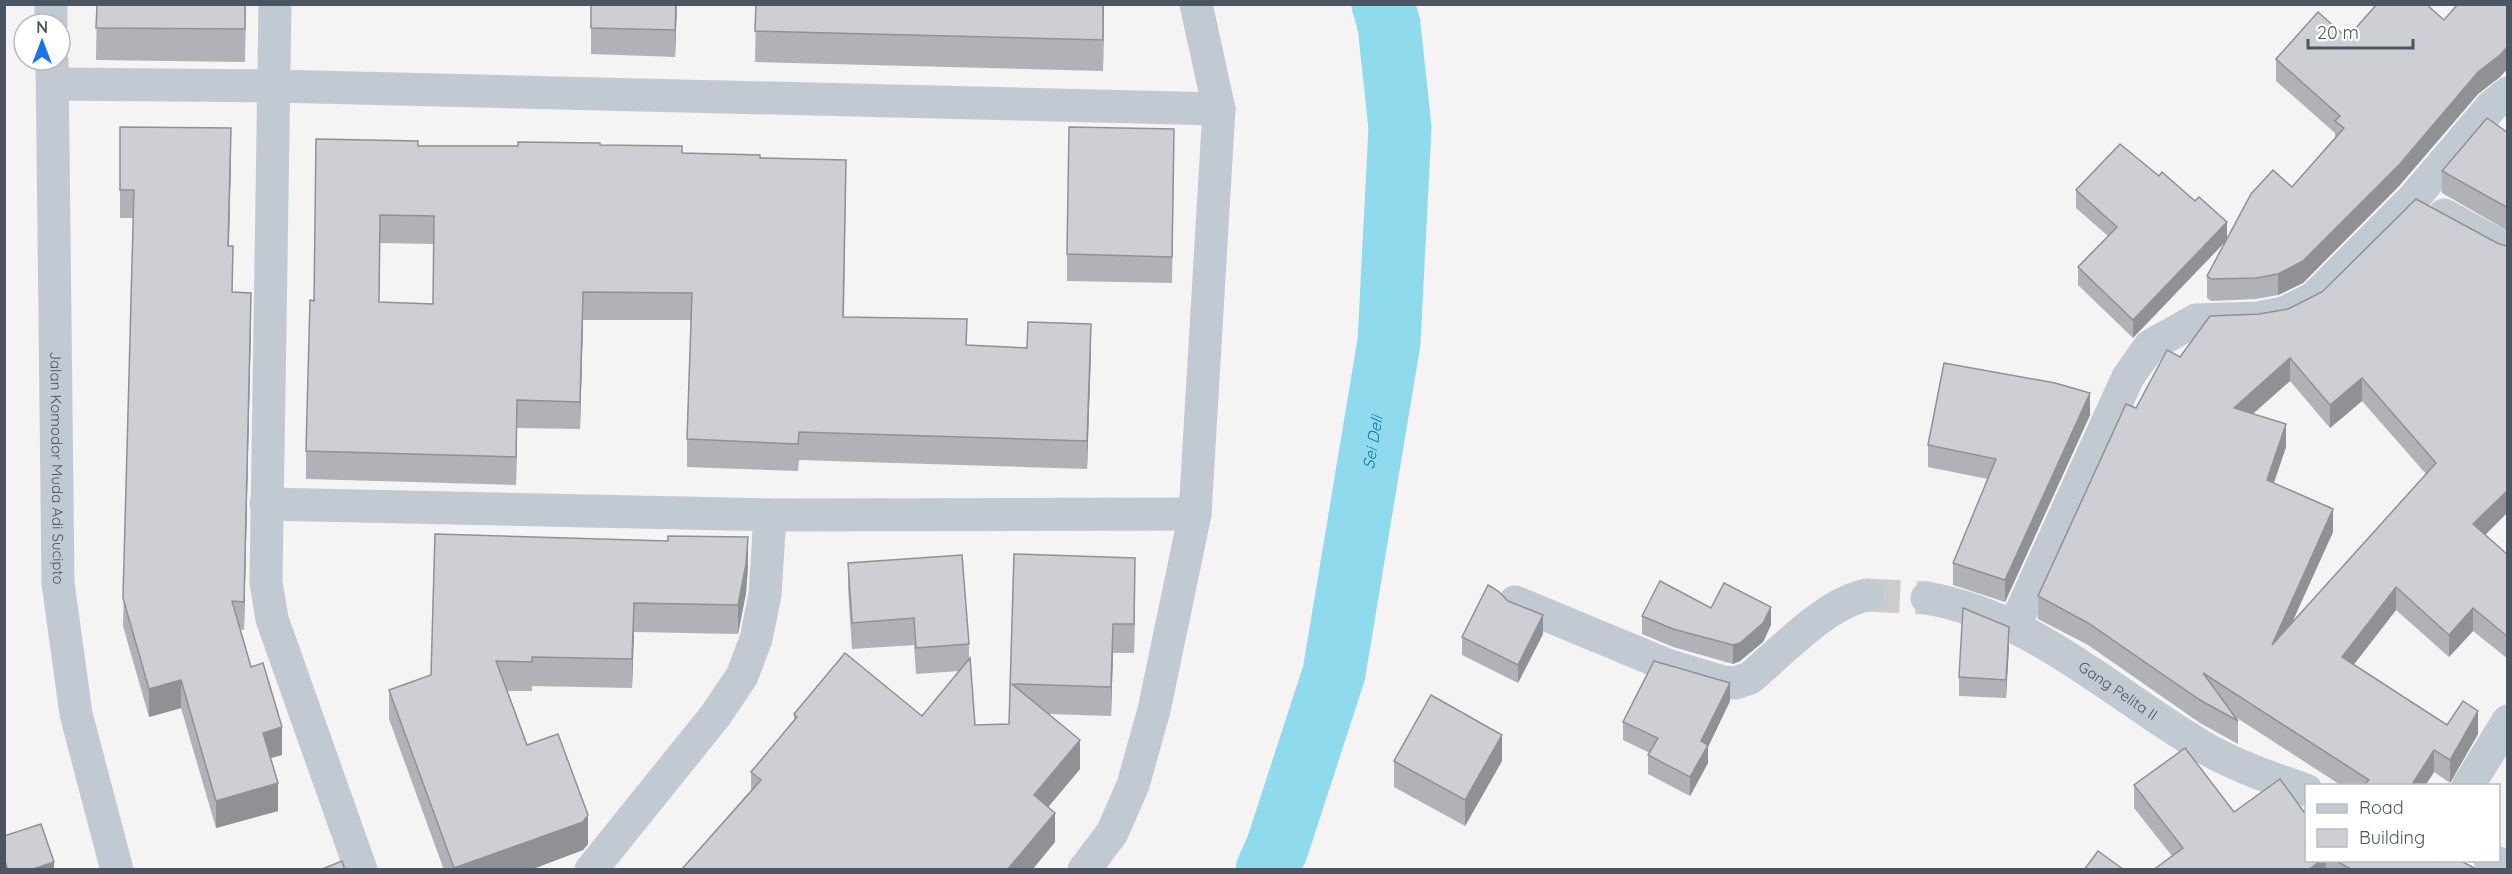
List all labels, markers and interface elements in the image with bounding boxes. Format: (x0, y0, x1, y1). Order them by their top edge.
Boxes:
north arrow (12, 12, 72, 72)
scale bar (2308, 12, 2413, 50)
text: N (36, 17, 48, 37)
text: 20 m (2317, 21, 2359, 44)
street label: Jalan Komodor Muda Adi Sucipto (46, 351, 68, 585)
water label: Sei Deli (1358, 413, 1387, 470)
street label: Gang Pelita II (2075, 657, 2161, 724)
legend (2305, 784, 2500, 862)
text: Road (2359, 796, 2404, 819)
text: Building (2359, 826, 2425, 849)

